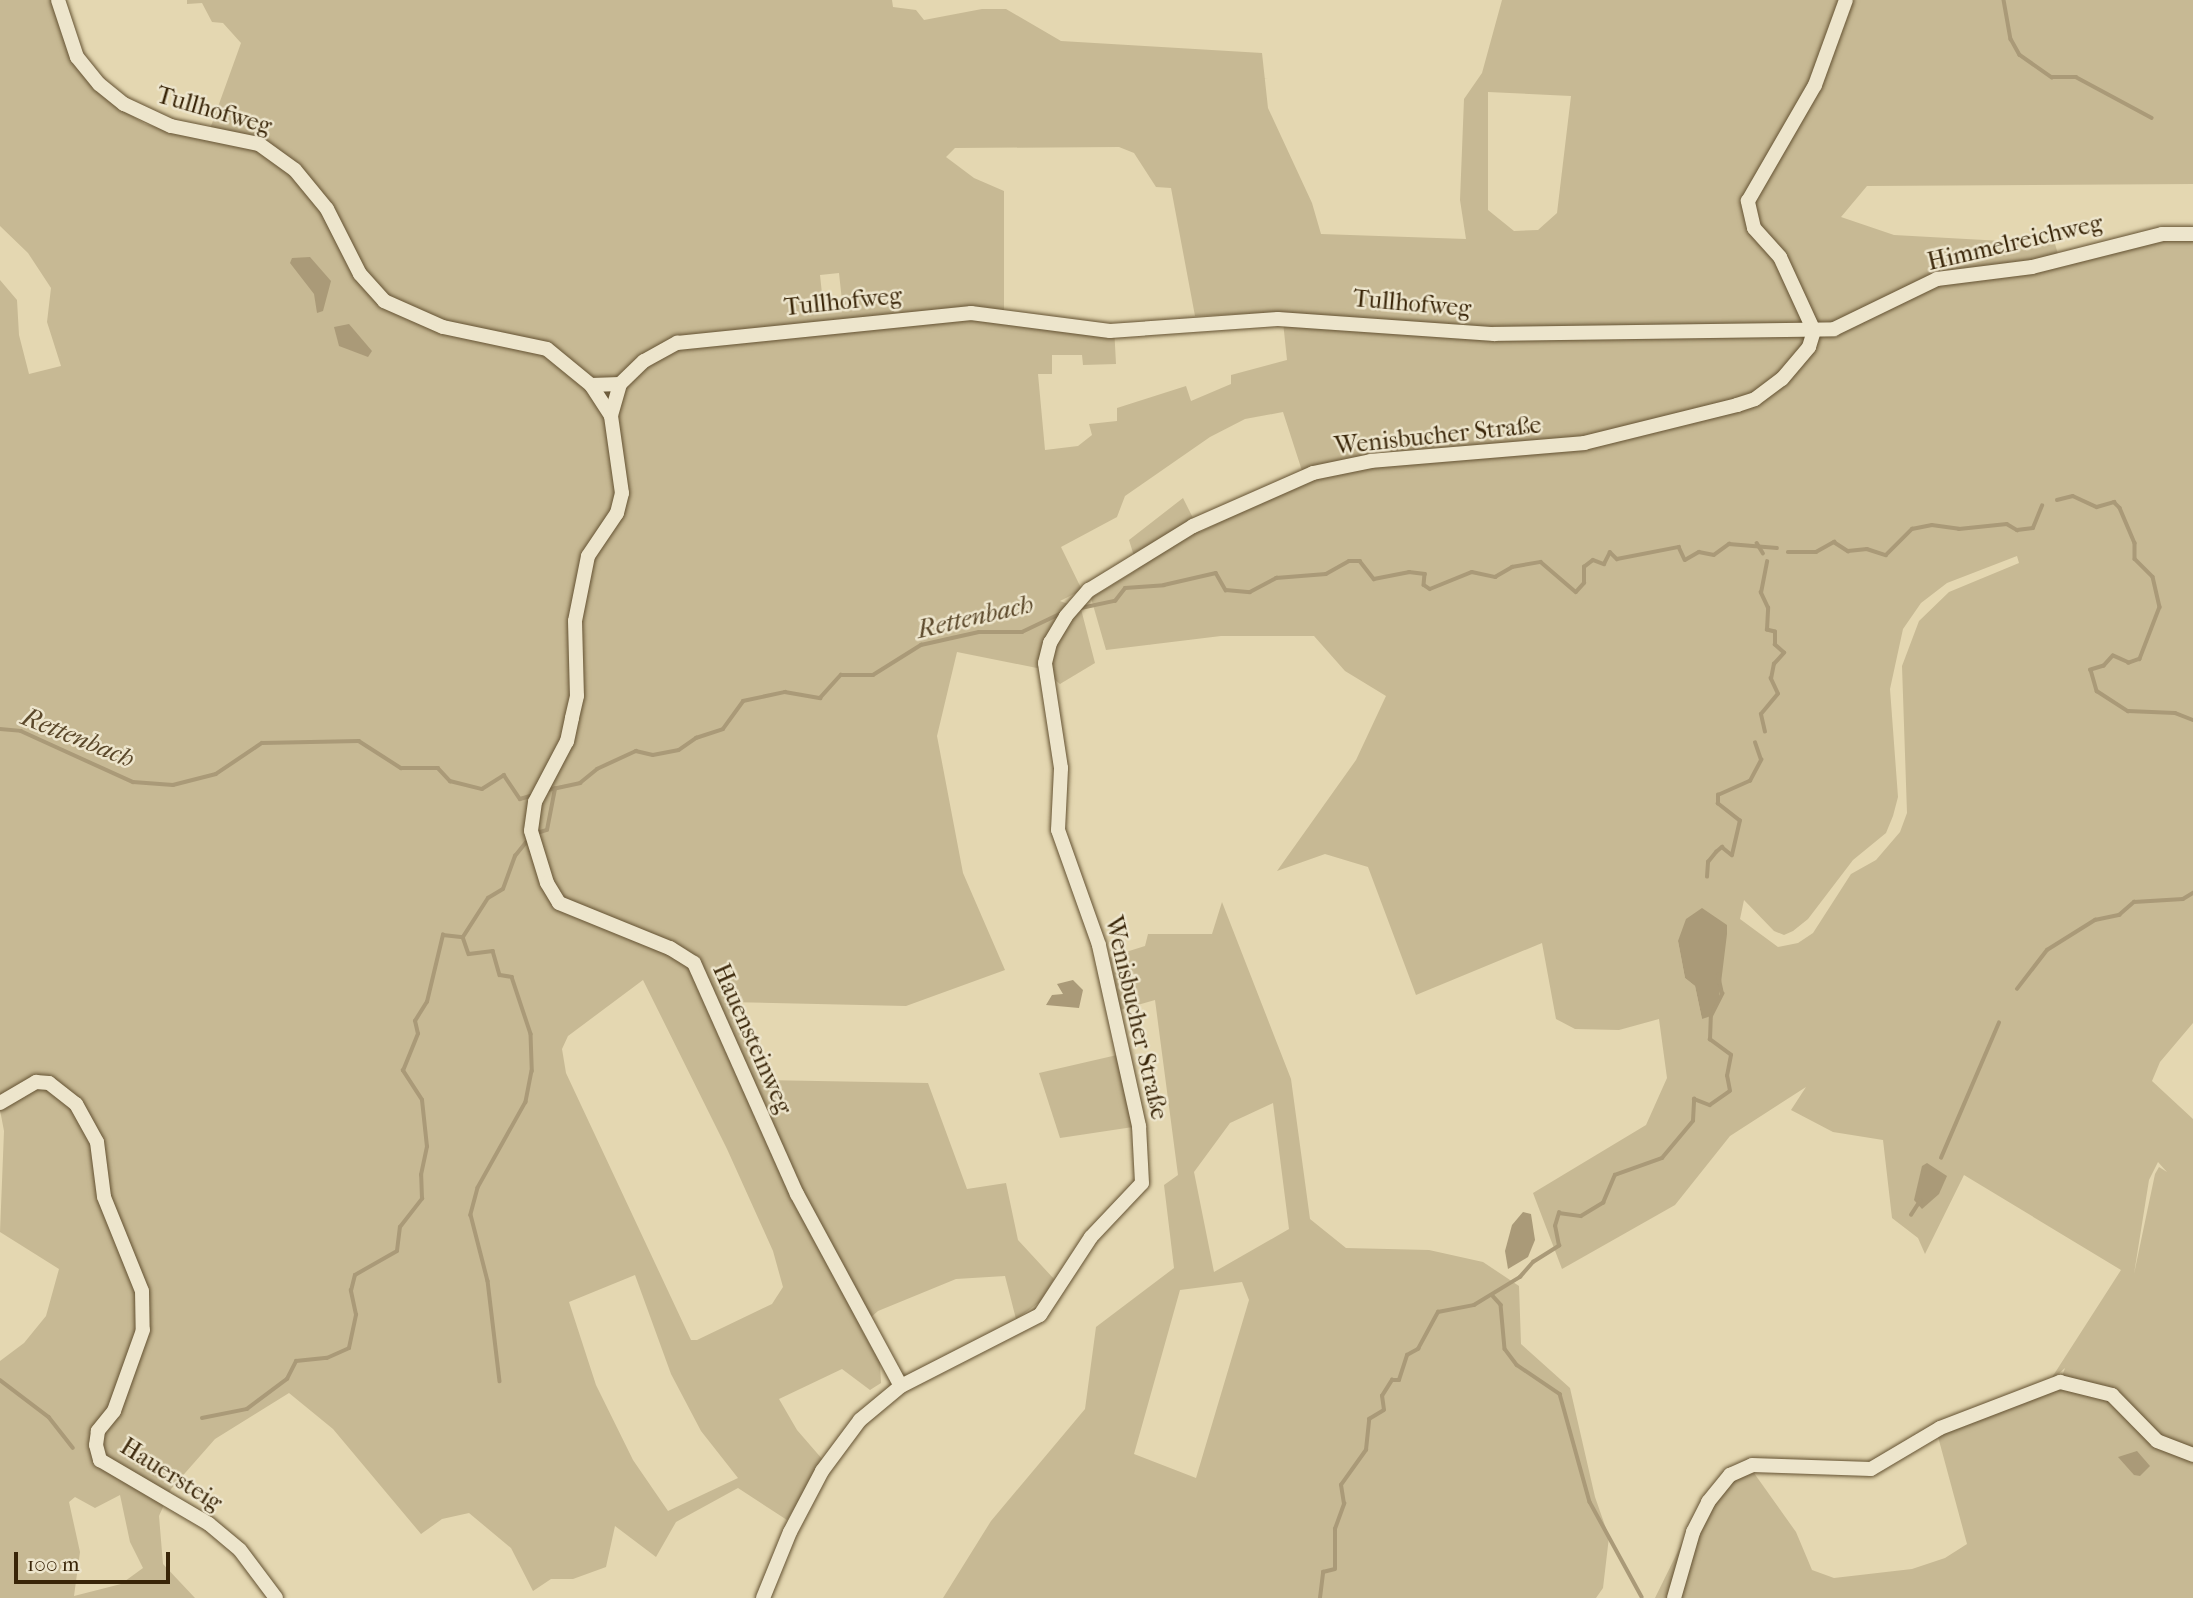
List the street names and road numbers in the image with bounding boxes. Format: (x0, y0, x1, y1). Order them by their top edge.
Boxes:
street label: Tullhofweg (153, 81, 275, 141)
street label: Himmelreichweg (1925, 209, 2105, 277)
street label: Tullhofweg (783, 281, 903, 323)
street label: Tullhofweg (1352, 285, 1472, 323)
street label: Wenisbucher Straße (1333, 411, 1543, 461)
street label: Wenisbucher Straße (1099, 913, 1173, 1123)
street label: Hauensteinweg (706, 960, 798, 1118)
street label: Hauersteig (115, 1432, 227, 1518)

